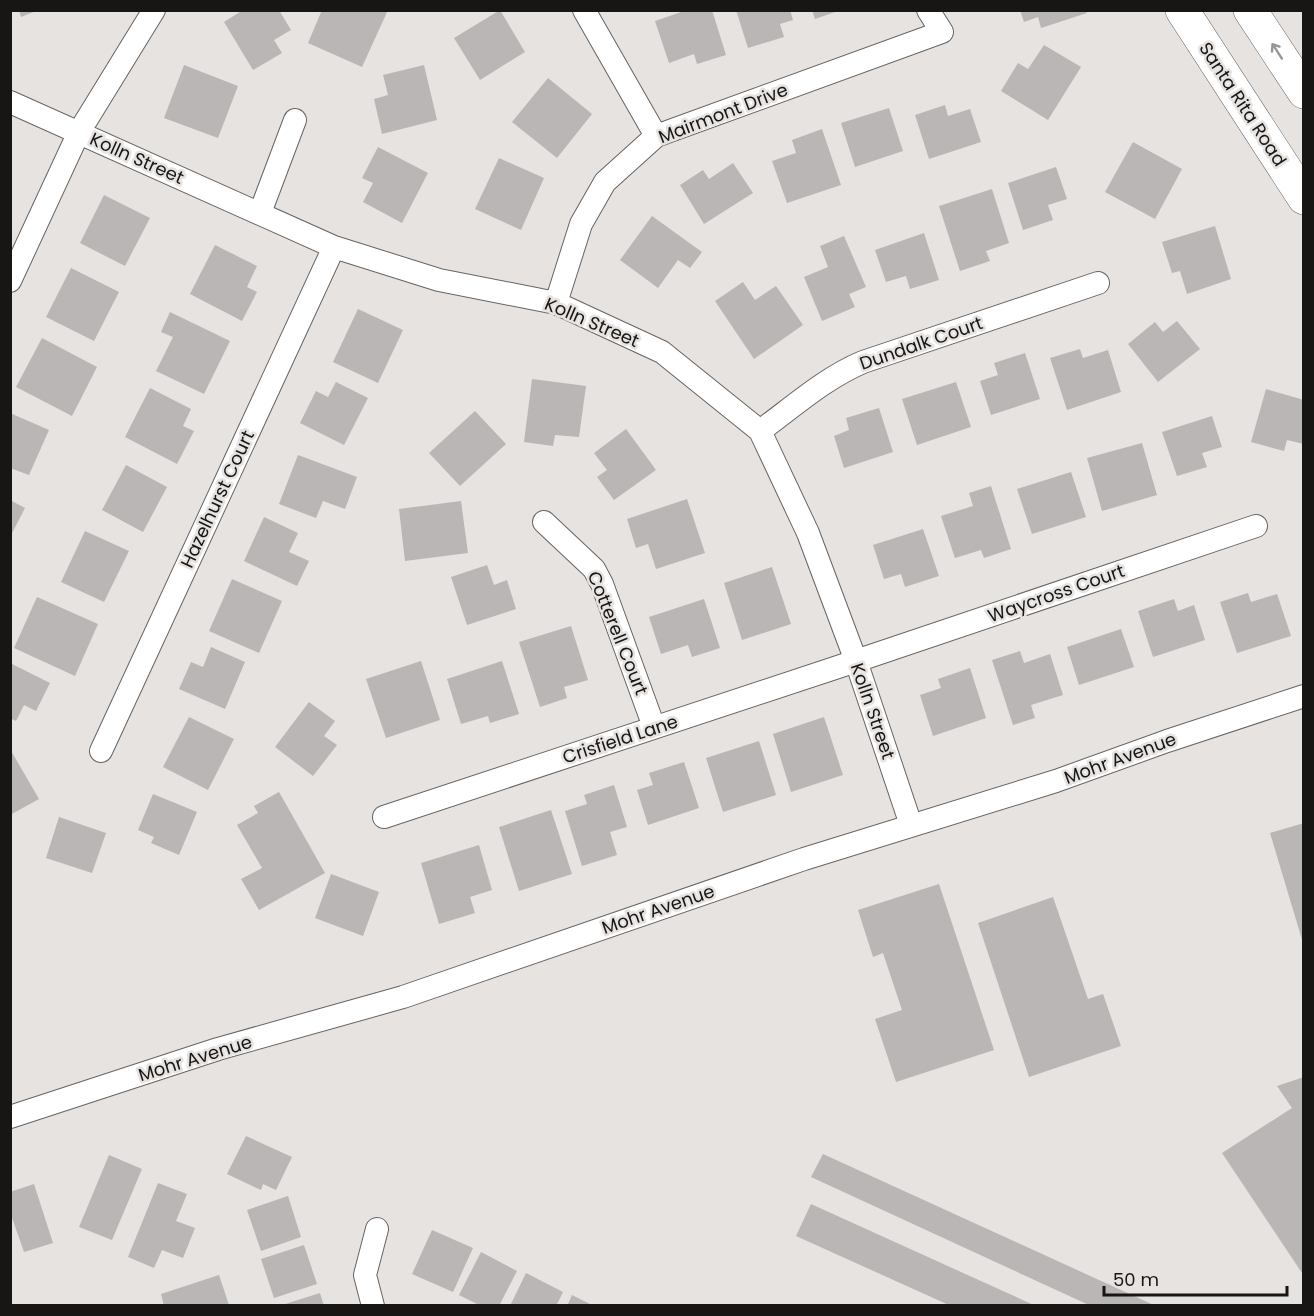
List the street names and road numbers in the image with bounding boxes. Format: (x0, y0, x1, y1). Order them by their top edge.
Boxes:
street label: Santa Rita Road (1193, 37, 1293, 171)
street label: Mairmont Drive (655, 77, 791, 149)
street label: Kolln Street (86, 126, 188, 190)
street label: Kolln Street (541, 291, 643, 353)
street label: Dundalk Court (856, 310, 986, 376)
street label: Hazelhurst Court (174, 426, 260, 572)
street label: Waycross Court (984, 558, 1128, 628)
street label: Cotterell Court (582, 567, 654, 699)
street label: Kolln Street (845, 660, 901, 762)
street label: Crisfield Lane (559, 709, 681, 769)
street label: Mohr Avenue (1060, 726, 1180, 790)
street label: Mohr Avenue (598, 878, 718, 940)
street label: Mohr Avenue (135, 1029, 255, 1087)

